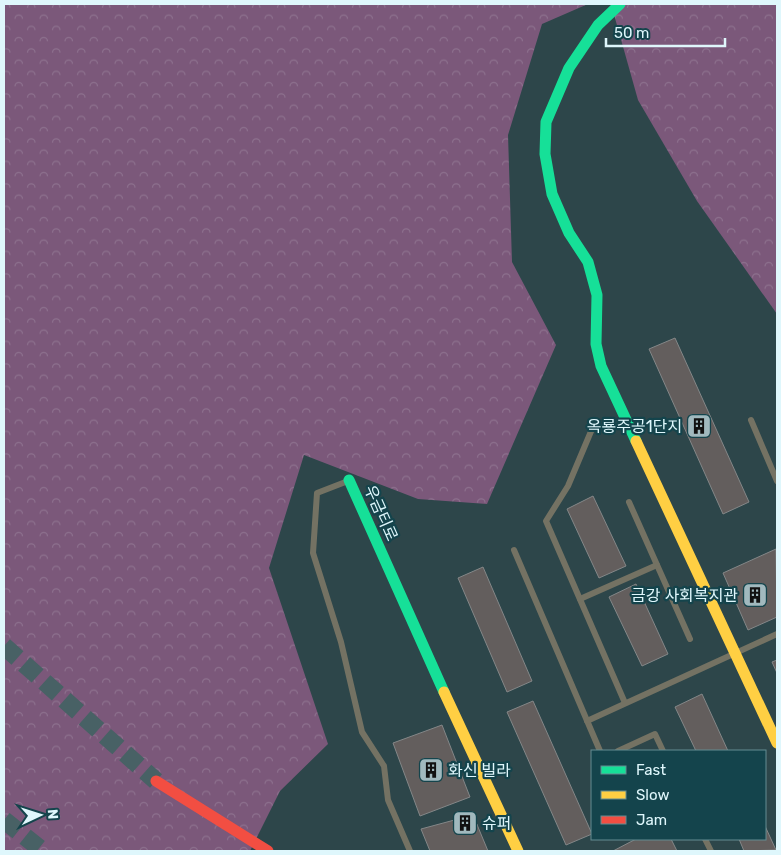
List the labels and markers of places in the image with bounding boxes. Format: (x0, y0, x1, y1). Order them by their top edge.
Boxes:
building icon: 옥룡주공1단지 (686, 413, 712, 439)
place label: 옥룡주공1단지 (587, 417, 682, 436)
building icon: 금강 사회복지관 (742, 582, 768, 608)
place label: 금강 사회복지관 (631, 586, 738, 605)
building icon: 화신 빌라 (418, 757, 444, 783)
place label: 화신 빌라 (448, 761, 511, 780)
building icon: 슈퍼 (452, 810, 478, 836)
place label: 슈퍼 (482, 814, 511, 833)

